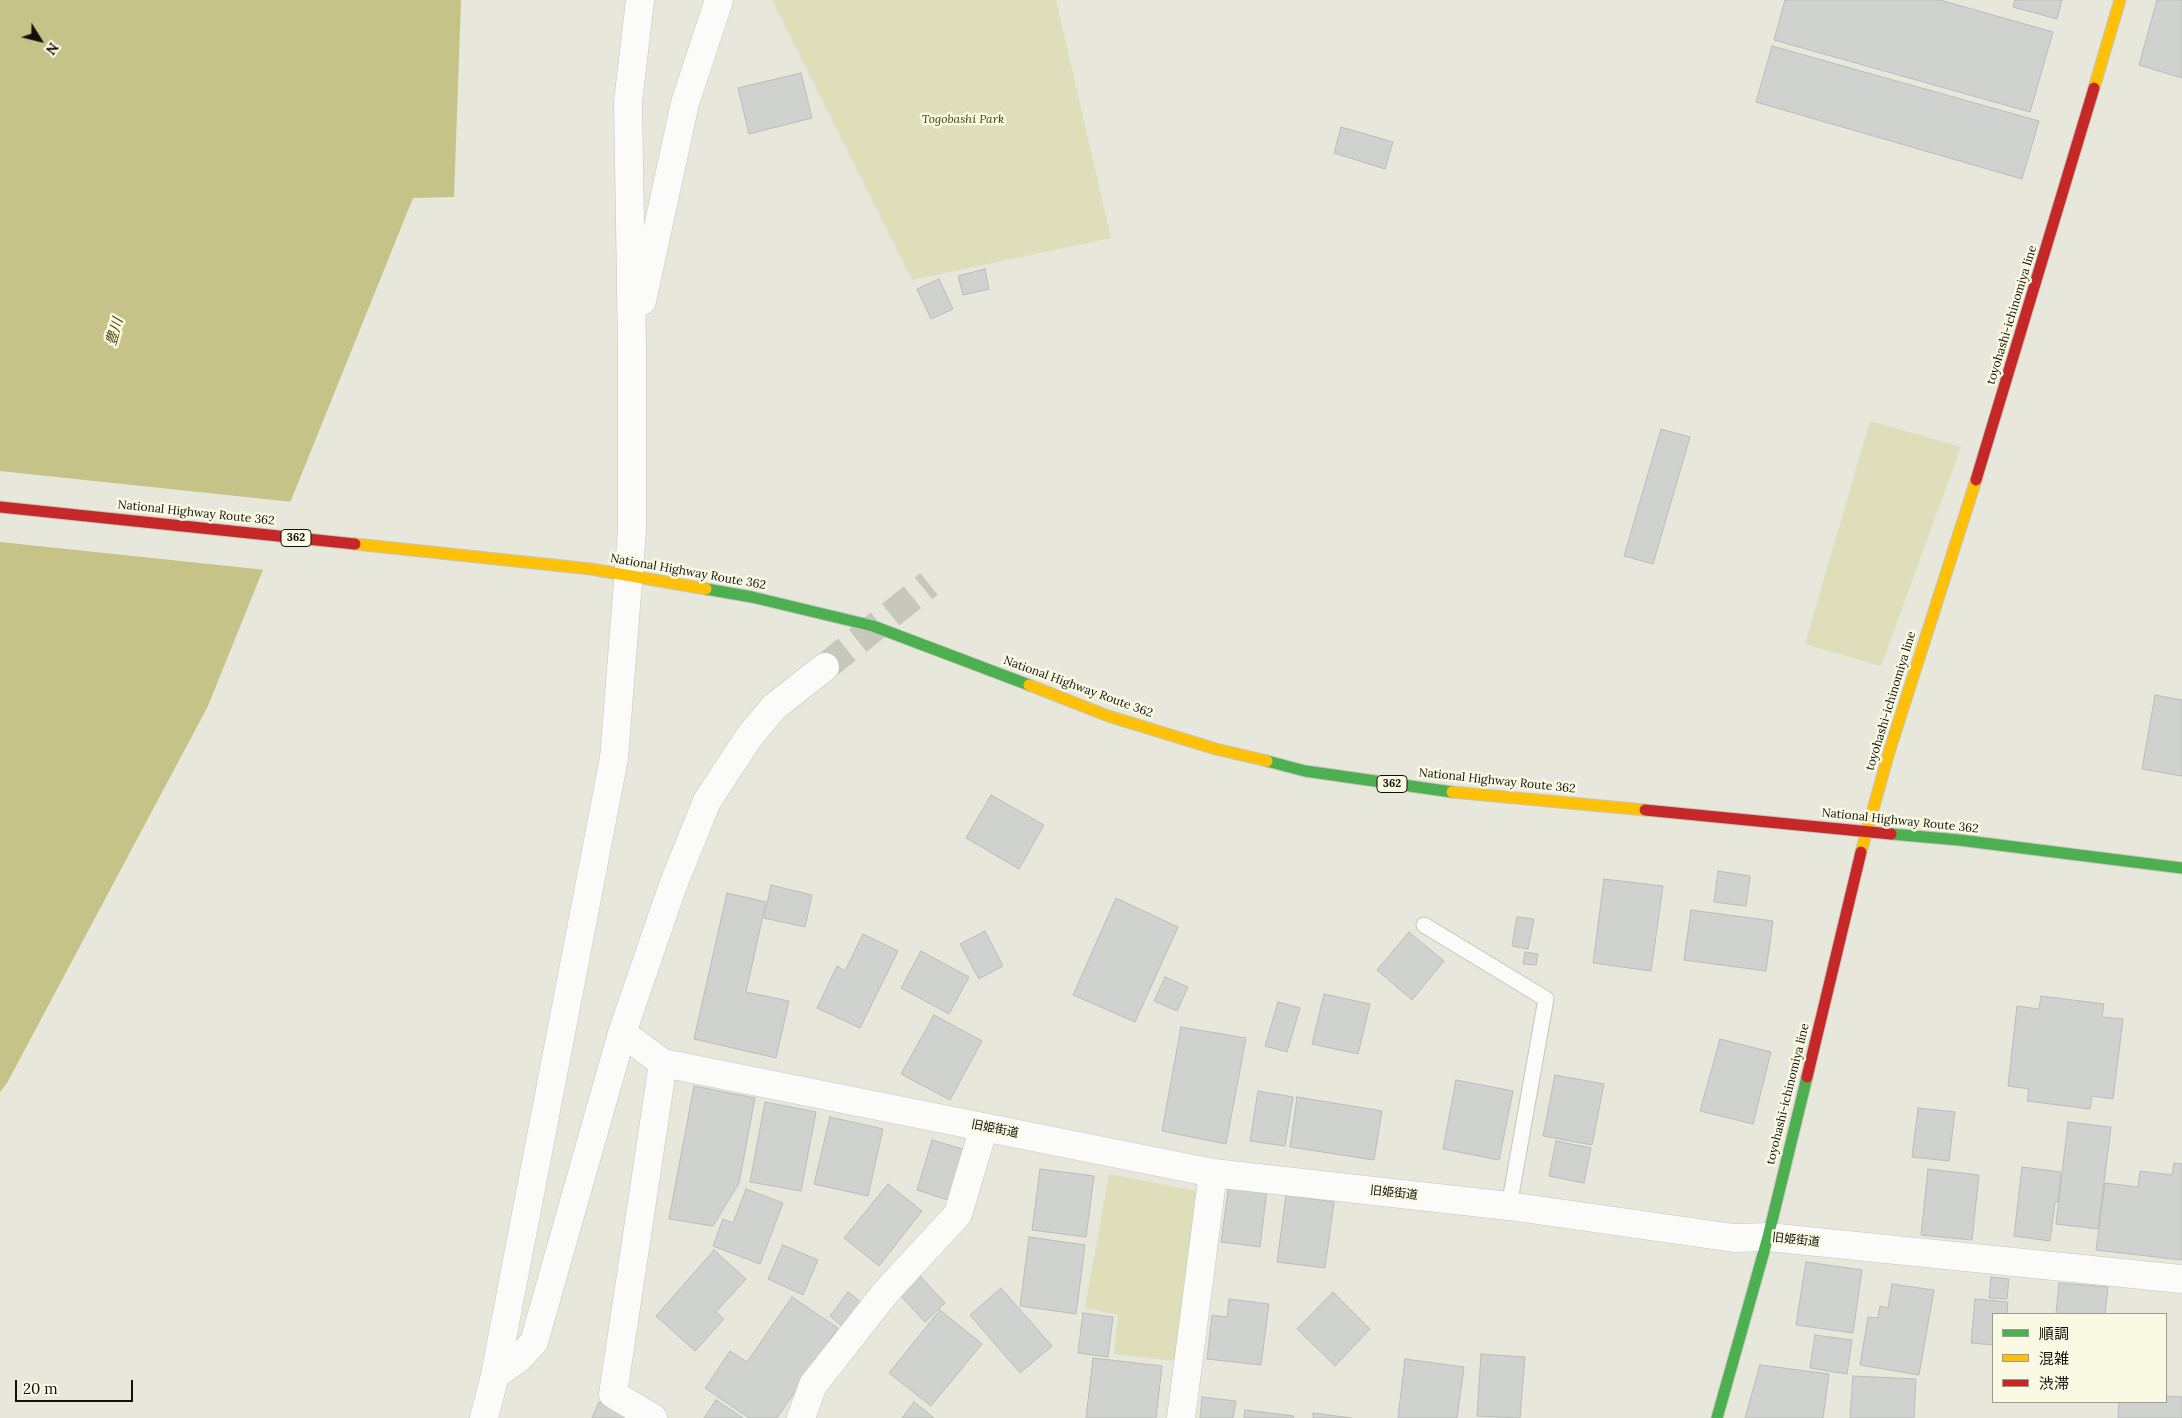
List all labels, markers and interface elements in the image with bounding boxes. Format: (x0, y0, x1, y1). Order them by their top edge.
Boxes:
north arrow (15, 15, 65, 65)
text: N (42, 39, 63, 58)
park label: Togobashi Park (922, 113, 1004, 127)
street label: toyohashi-ichinomiya line (1984, 244, 2040, 386)
water label: 豊川 (103, 316, 127, 348)
street label: National Highway Route 362 (117, 498, 275, 528)
road number: 362 (281, 530, 311, 546)
street label: National Highway Route 362 (609, 551, 767, 593)
street label: toyohashi-ichinomiya line (1863, 630, 1919, 772)
street label: National Highway Route 362 (1001, 653, 1155, 721)
street label: National Highway Route 362 (1418, 766, 1576, 796)
road number: 362 (1377, 776, 1407, 792)
street label: National Highway Route 362 (1821, 806, 1979, 836)
street label: toyohashi-ichinomiya line (1763, 1022, 1813, 1166)
street label: 旧姫街道 (970, 1117, 1020, 1141)
street label: 旧姫街道 (1369, 1183, 1419, 1203)
street label: 旧姫街道 (1771, 1230, 1821, 1250)
legend (1992, 1313, 2167, 1403)
text: 順調 (2039, 1324, 2069, 1343)
text: 混雑 (2039, 1349, 2069, 1368)
scale bar (18, 1370, 135, 1402)
text: 渋滞 (2039, 1374, 2069, 1393)
text: 20 m (23, 1379, 58, 1398)

